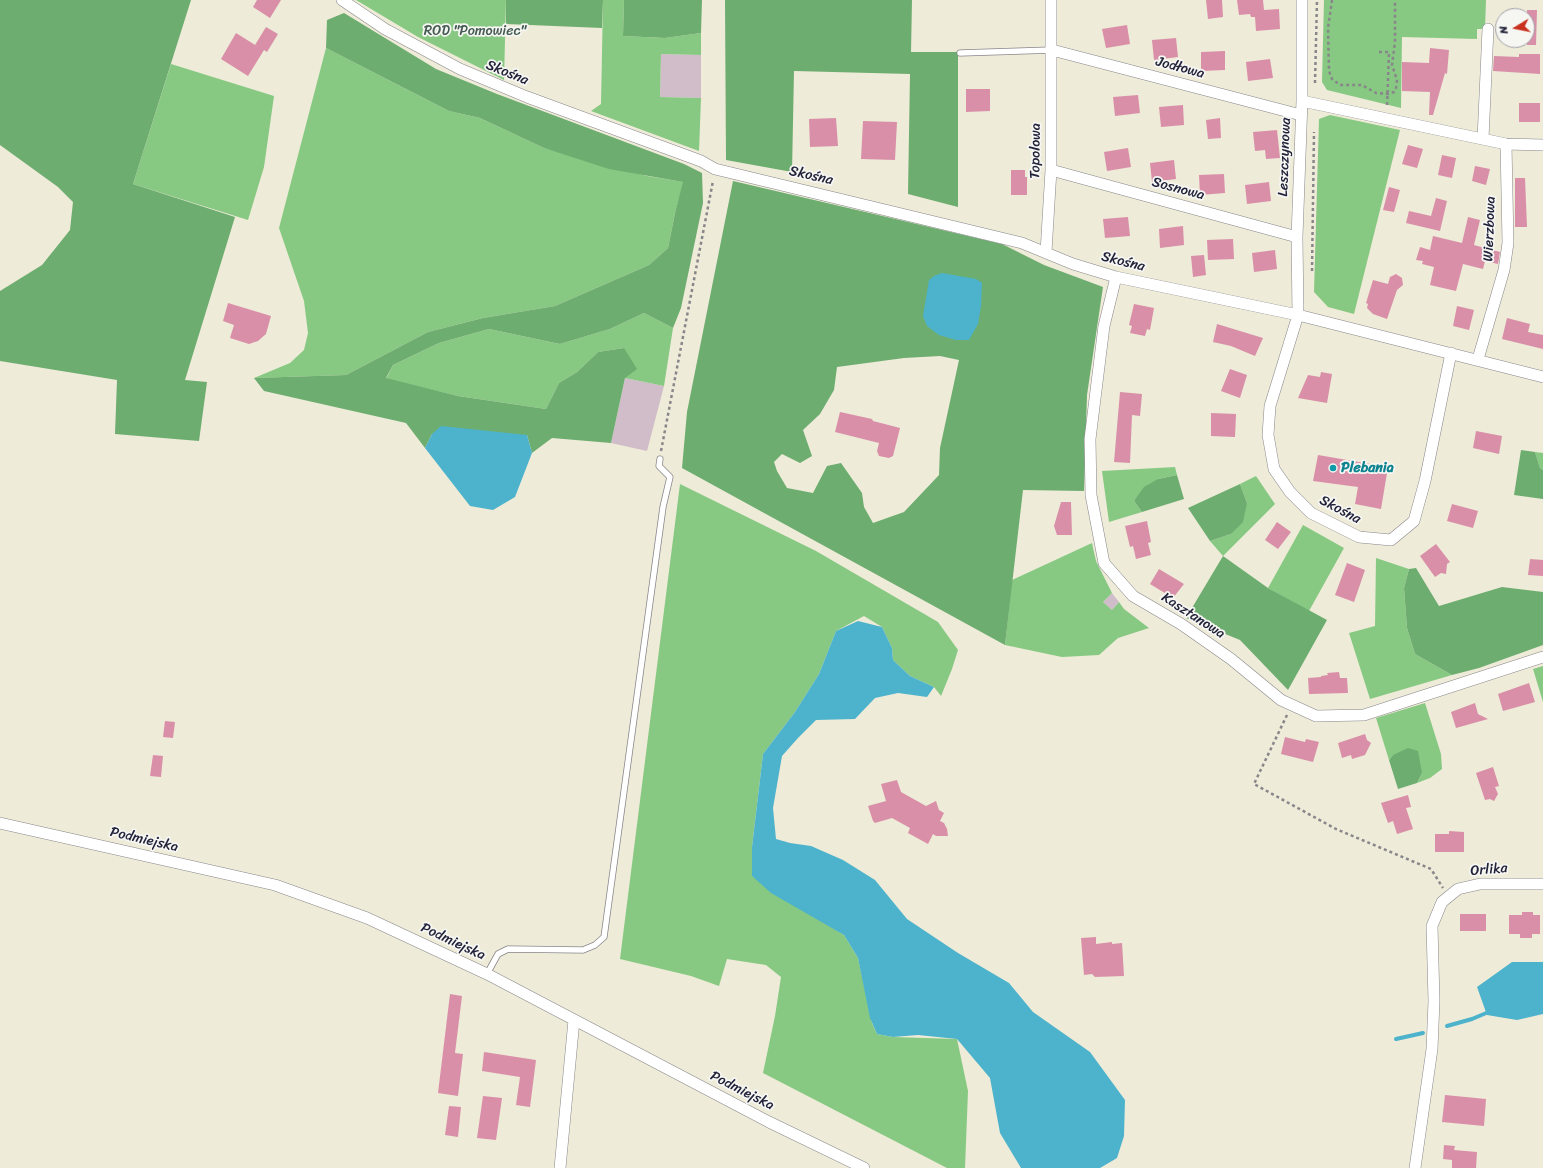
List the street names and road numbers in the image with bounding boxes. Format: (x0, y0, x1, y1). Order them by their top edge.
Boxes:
street label: Jodłowa (1154, 53, 1206, 83)
street label: Skośna (483, 57, 531, 89)
street label: Leszczynowa (1275, 117, 1295, 197)
street label: Topolowa (1027, 123, 1045, 179)
street label: Skośna (788, 163, 834, 189)
street label: Sosnowa (1150, 174, 1206, 204)
street label: Wierzbowa (1480, 196, 1500, 262)
street label: Skośna (1099, 248, 1147, 276)
street label: Skośna (1316, 492, 1364, 528)
street label: Kasztanowa (1158, 589, 1228, 643)
street label: Podmiejska (108, 824, 180, 856)
street label: Orlika (1470, 860, 1508, 880)
street label: Podmiejska (418, 920, 488, 964)
street label: Podmiejska (707, 1068, 777, 1114)

